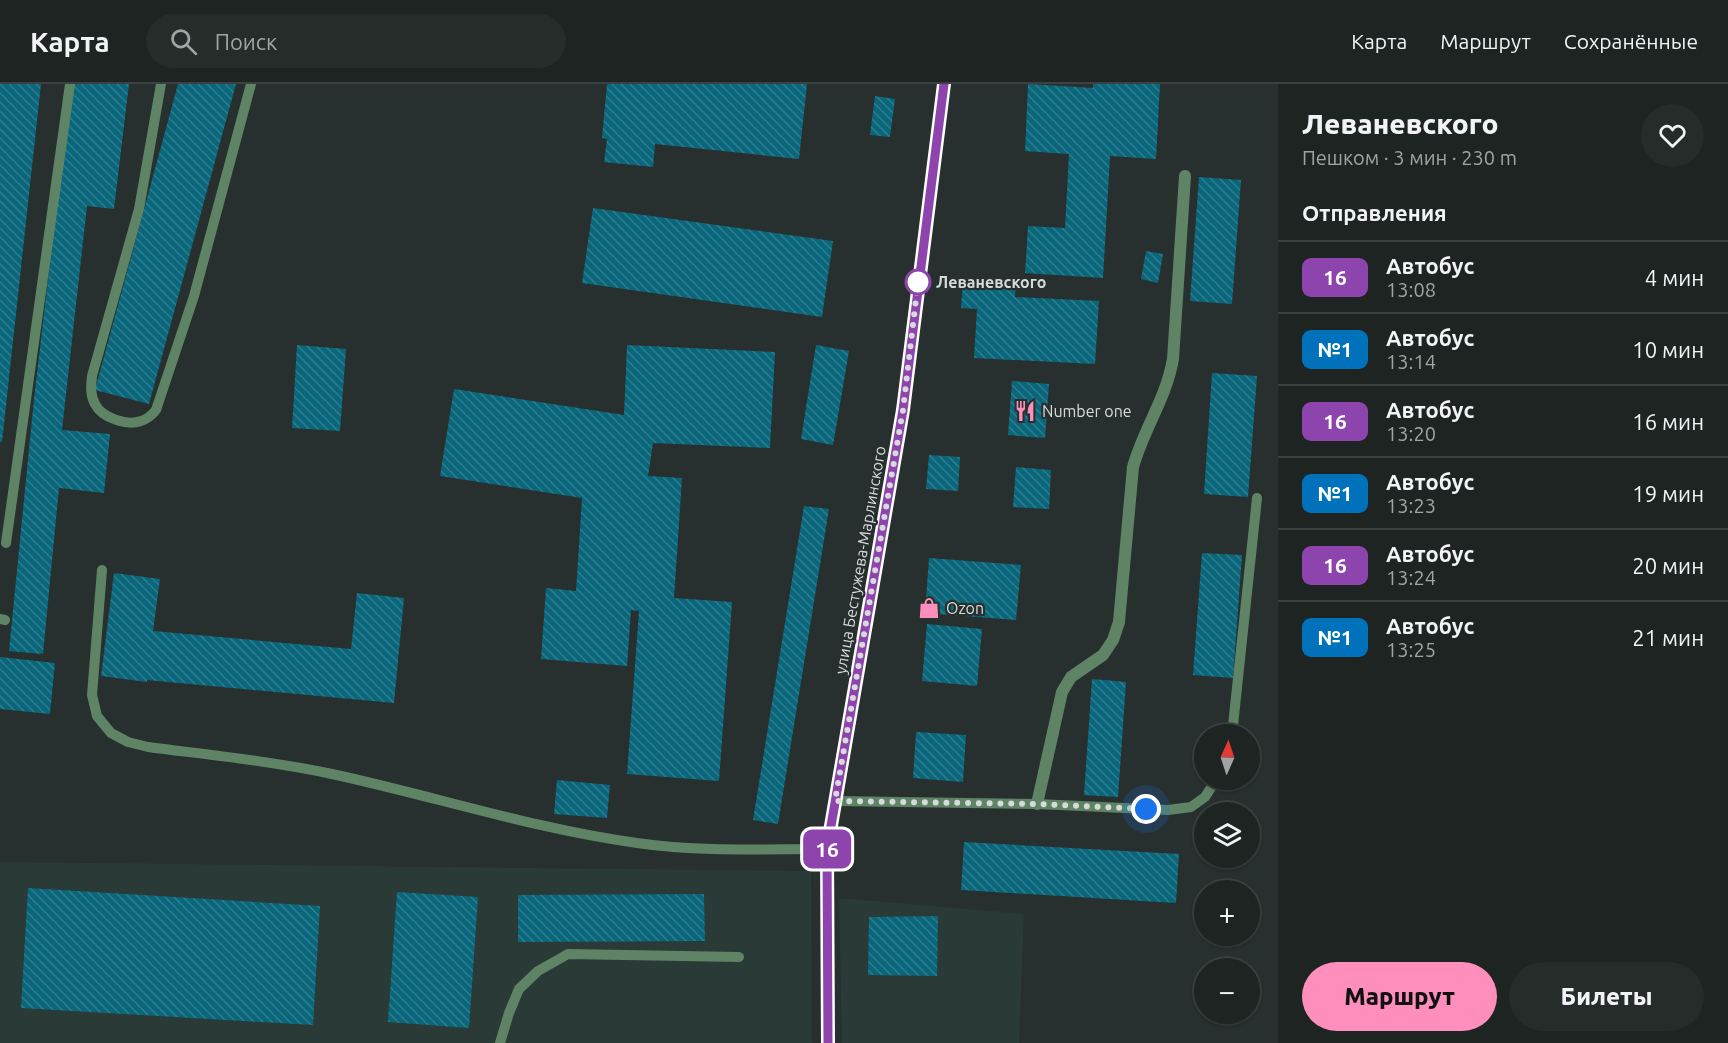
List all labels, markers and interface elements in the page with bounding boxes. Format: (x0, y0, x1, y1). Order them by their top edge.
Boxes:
search box (146, 14, 566, 68)
icon: search (167, 25, 200, 58)
text: Карта (30, 26, 110, 57)
text: Поиск (215, 29, 277, 54)
text: Карта (1351, 29, 1407, 53)
text: Маршрут (1440, 29, 1531, 53)
text: Сохранённые (1564, 29, 1698, 53)
button: heart (1641, 104, 1704, 167)
text: Леваневского (1302, 108, 1498, 139)
text: Пешком · 3 мин · 230 m (1302, 146, 1517, 169)
text: Отправления (1302, 200, 1447, 225)
text: Автобус (1386, 253, 1474, 278)
text: 16 (1323, 265, 1347, 289)
text: 4 мин (1645, 265, 1704, 290)
marker: Леваневского (905, 269, 931, 295)
place label: Леваневского (936, 273, 1046, 291)
text: 13:08 (1386, 278, 1436, 301)
text: Автобус (1386, 325, 1474, 350)
text: №1 (1317, 337, 1353, 361)
text: 10 мин (1632, 337, 1704, 362)
text: 13:14 (1386, 350, 1436, 373)
text: Автобус (1386, 397, 1474, 422)
restaurant icon: Number one (1013, 399, 1037, 423)
place label: Number one (1042, 402, 1132, 420)
text: 16 (1323, 409, 1347, 433)
text: 16 мин (1632, 409, 1704, 434)
text: 13:20 (1386, 422, 1436, 445)
street label: улица Бестужева-Марлинского (831, 445, 889, 675)
text: Автобус (1386, 469, 1474, 494)
text: №1 (1317, 481, 1353, 505)
text: 19 мин (1632, 481, 1704, 506)
text: 13:23 (1386, 494, 1436, 517)
text: Автобус (1386, 541, 1474, 566)
text: 16 (1323, 553, 1347, 577)
text: 20 мин (1632, 553, 1704, 578)
text: 13:24 (1386, 566, 1436, 589)
shop icon: Ozon (917, 596, 941, 620)
place label: Ozon (946, 599, 984, 617)
text: Автобус (1386, 613, 1474, 638)
text: №1 (1317, 625, 1353, 649)
text: 21 мин (1632, 625, 1704, 650)
text: 13:25 (1386, 638, 1436, 661)
north arrow (1194, 724, 1260, 790)
map controls (1194, 724, 1260, 1024)
your location (1131, 794, 1161, 824)
button: layers (1194, 802, 1260, 868)
line badge: 16 (800, 830, 854, 868)
text: 16 (815, 837, 839, 861)
button: + (1194, 880, 1260, 946)
button: − (1194, 958, 1260, 1024)
button: Маршрут (1302, 962, 1497, 1031)
button: Билеты (1509, 962, 1704, 1031)

